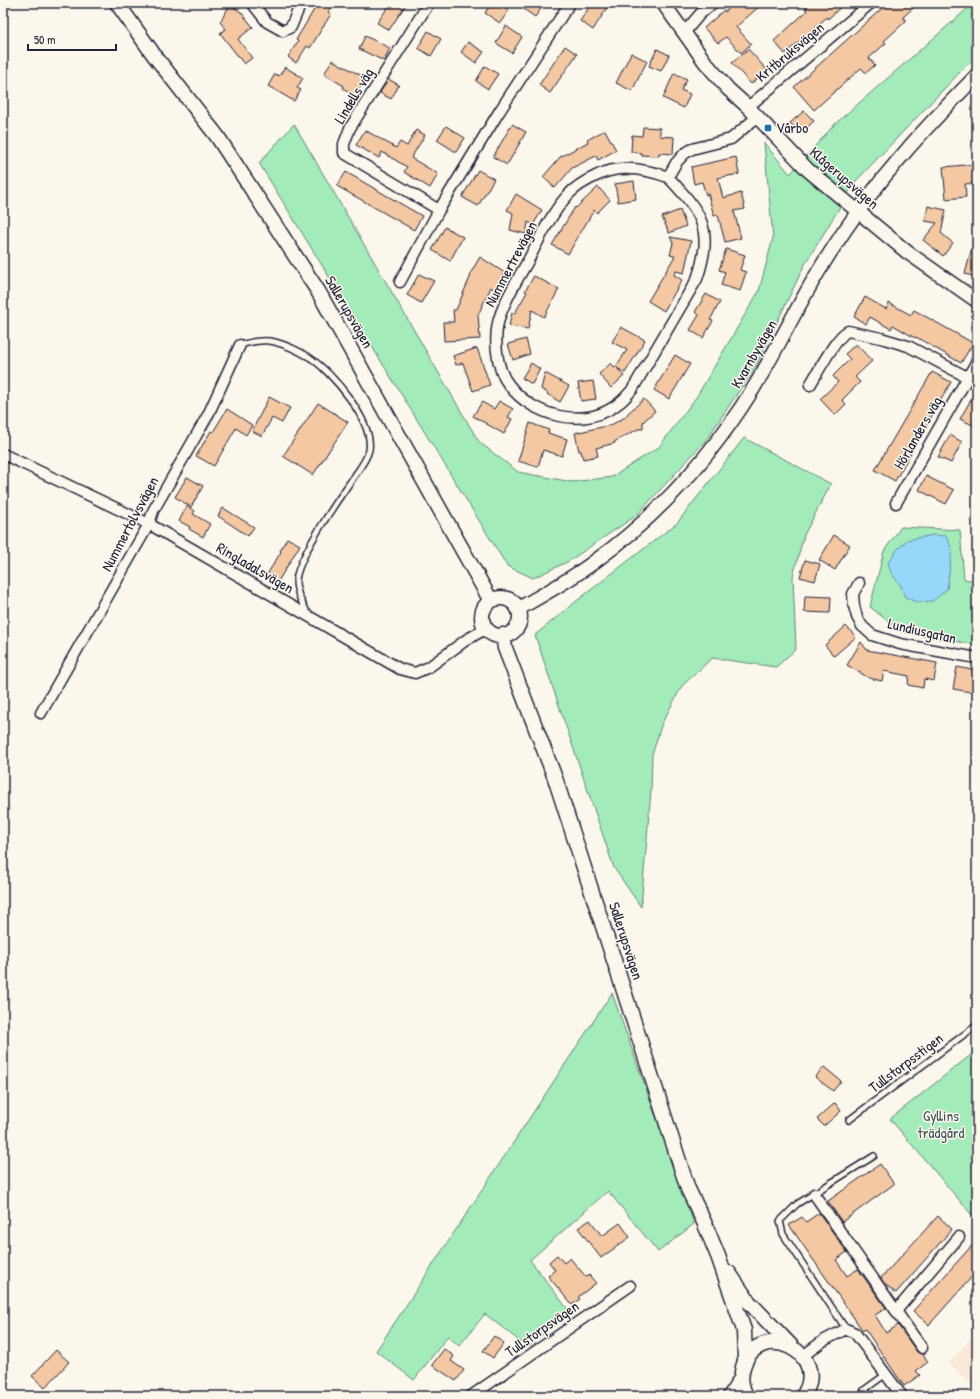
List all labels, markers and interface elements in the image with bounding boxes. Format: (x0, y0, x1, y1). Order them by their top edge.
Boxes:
street label: Kritbruksvägen (751, 17, 829, 86)
scale bar (28, 26, 116, 52)
text: 50 m (34, 31, 55, 48)
street label: Lindells väg (329, 64, 379, 128)
place label: Vårbo (776, 117, 808, 138)
marker: Vårbo (763, 123, 773, 133)
street label: Klågerupsvägen (805, 142, 884, 214)
street label: Nummertrevägen (479, 217, 542, 310)
street label: Sallerupsvägen (320, 272, 379, 352)
street label: Kvarnbyvägen (725, 315, 782, 392)
street label: Hörlanders väg (888, 392, 947, 473)
street label: Nummertolvsvägen (96, 473, 163, 575)
street label: Ringladalsvägen (213, 537, 298, 598)
street label: Lundiusgatan (886, 612, 959, 649)
street label: Sallerupsvägen (604, 899, 649, 983)
street label: Tullstorpsstigen (864, 1028, 947, 1098)
park label: Gyllins trädgård (918, 1105, 965, 1143)
street label: Tullstorpsvägen (501, 1295, 583, 1362)

